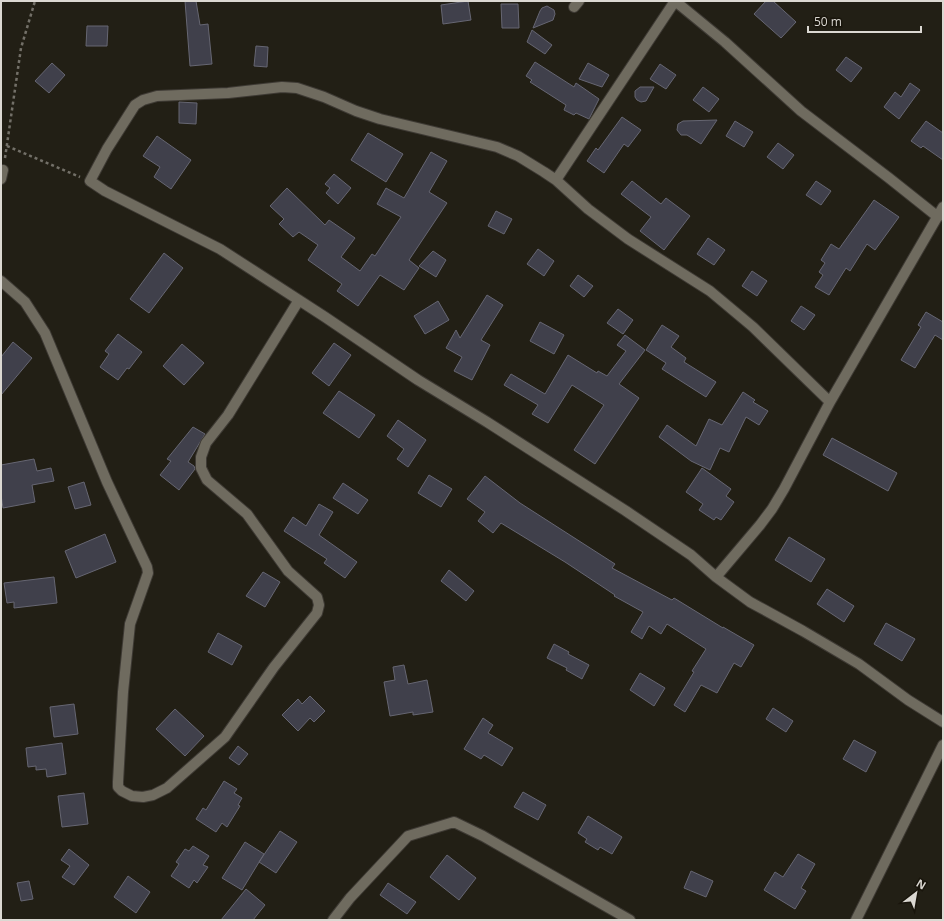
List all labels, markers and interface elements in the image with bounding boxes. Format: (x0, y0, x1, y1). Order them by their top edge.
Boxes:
scale bar (808, 8, 921, 34)
text: 50 m (814, 13, 842, 30)
north arrow (896, 873, 936, 913)
text: N (914, 875, 929, 893)

